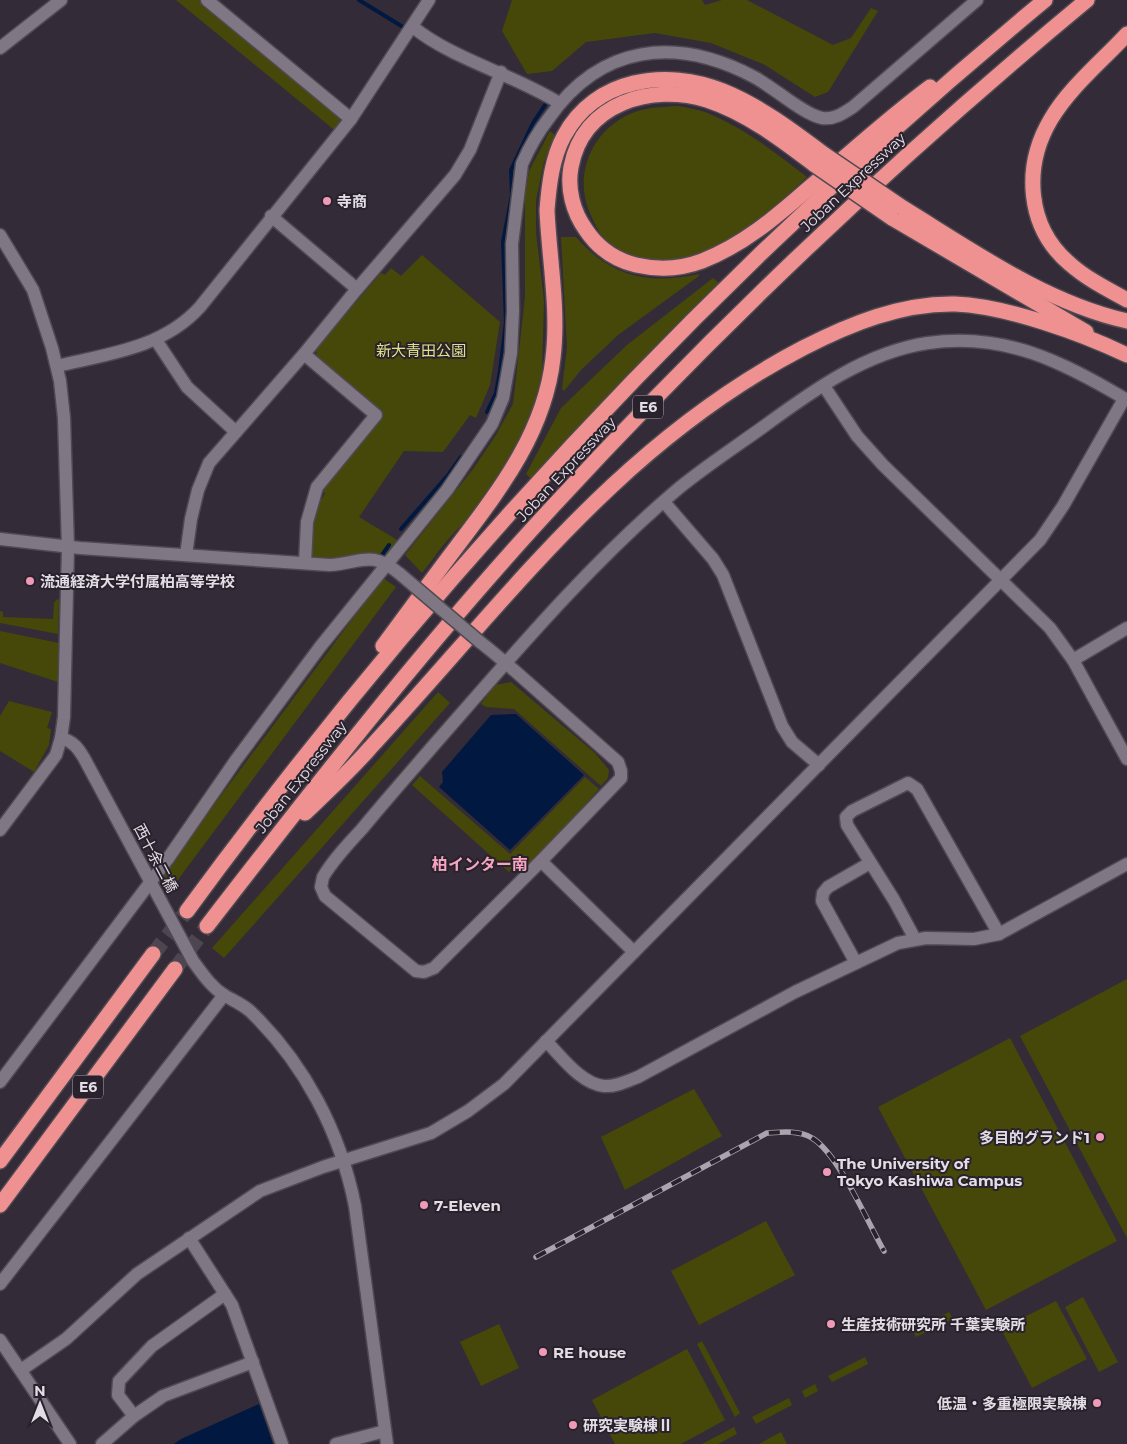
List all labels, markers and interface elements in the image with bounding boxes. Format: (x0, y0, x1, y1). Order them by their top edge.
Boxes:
street label: Joban Expressway (796, 128, 910, 236)
place label: 寺商 (337, 192, 367, 211)
marker: 寺商 (321, 195, 333, 207)
park label: 新大青田公園 (376, 341, 466, 360)
road number: E6 (633, 396, 663, 418)
street label: Joban Expressway (512, 412, 620, 526)
place label: 流通経済大学付属柏高等学校 (40, 572, 235, 591)
marker: 流通経済大学付属柏高等学校 (24, 575, 36, 587)
street label: Joban Expressway (251, 717, 351, 838)
street label: 西十余二橋 (130, 820, 182, 896)
district label: 柏インター南 (432, 855, 528, 874)
road number: E6 (73, 1076, 103, 1098)
place label: 多目的グランド1 (979, 1128, 1090, 1147)
marker: 多目的グランド1 (1094, 1131, 1106, 1143)
place label: The University of Tokyo Kashiwa Campus (837, 1154, 1022, 1190)
marker: The University of Tokyo Kashiwa Campus (821, 1166, 833, 1178)
place label: 7-Eleven (434, 1196, 501, 1215)
marker: 7-Eleven (418, 1199, 430, 1211)
place label: 生産技術研究所 千葉実験所 (841, 1315, 1025, 1334)
marker: 生産技術研究所 千葉実験所 (825, 1318, 837, 1330)
place label: RE house (553, 1343, 626, 1362)
marker: RE house (537, 1346, 549, 1358)
north arrow (15, 1379, 65, 1429)
text: N (34, 1382, 46, 1400)
place label: 低温・多重極限実験棟 (937, 1394, 1087, 1413)
marker: 低温・多重極限実験棟 (1091, 1397, 1103, 1409)
place label: 研究実験棟Ⅱ (583, 1416, 673, 1435)
marker: 研究実験棟Ⅱ (567, 1419, 579, 1431)

